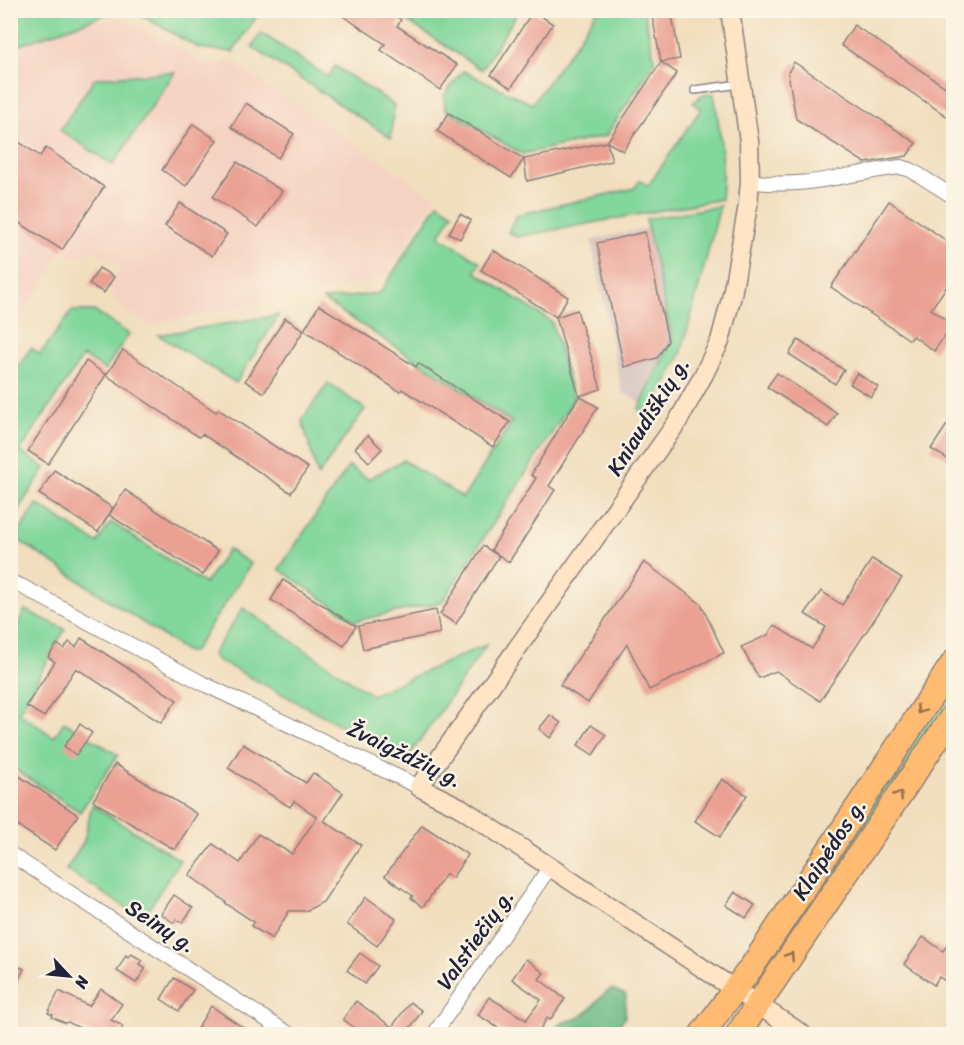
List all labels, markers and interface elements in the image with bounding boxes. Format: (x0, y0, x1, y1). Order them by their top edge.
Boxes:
street label: Kniaudiškių g. (596, 348, 700, 484)
one-way arrow (916, 704, 928, 714)
street label: Žvaigždžių g. (341, 709, 469, 799)
street label: Klaipėdos g. (781, 790, 877, 908)
one-way arrow (892, 790, 903, 801)
street label: Valstiečių g. (426, 880, 524, 998)
street label: Seinų g. (118, 888, 204, 964)
north arrow (39, 946, 99, 1006)
one-way arrow (783, 952, 794, 963)
text: N (66, 970, 98, 995)

